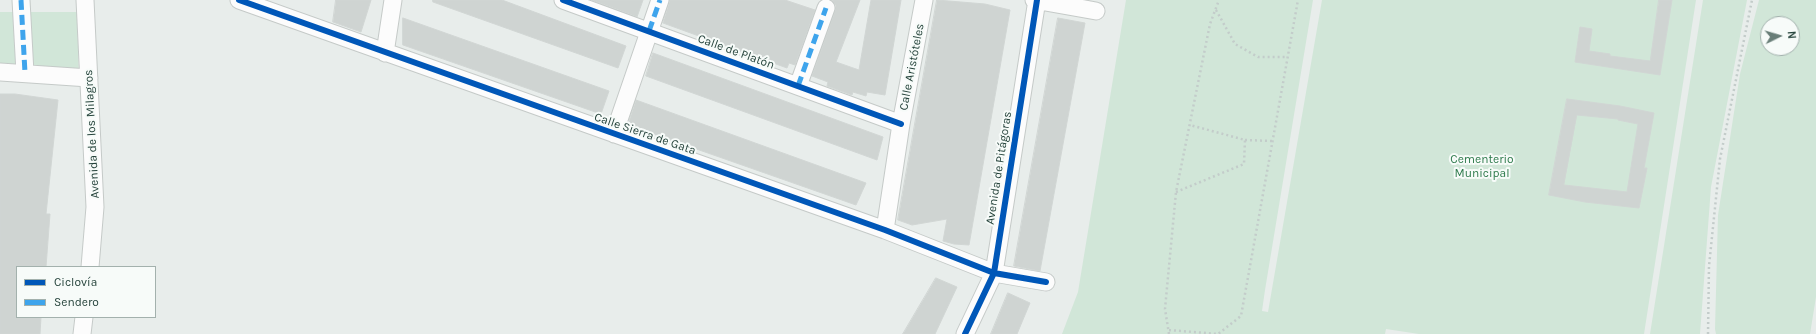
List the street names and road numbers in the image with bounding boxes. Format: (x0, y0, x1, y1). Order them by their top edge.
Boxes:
street label: Calle Aristóteles (897, 22, 927, 112)
street label: Calle de Platón (696, 31, 776, 73)
street label: Avenida de los Milagros (81, 69, 103, 199)
street label: Calle Sierra de Gata (592, 110, 698, 158)
street label: Avenida de Pitágoras (983, 110, 1015, 226)

